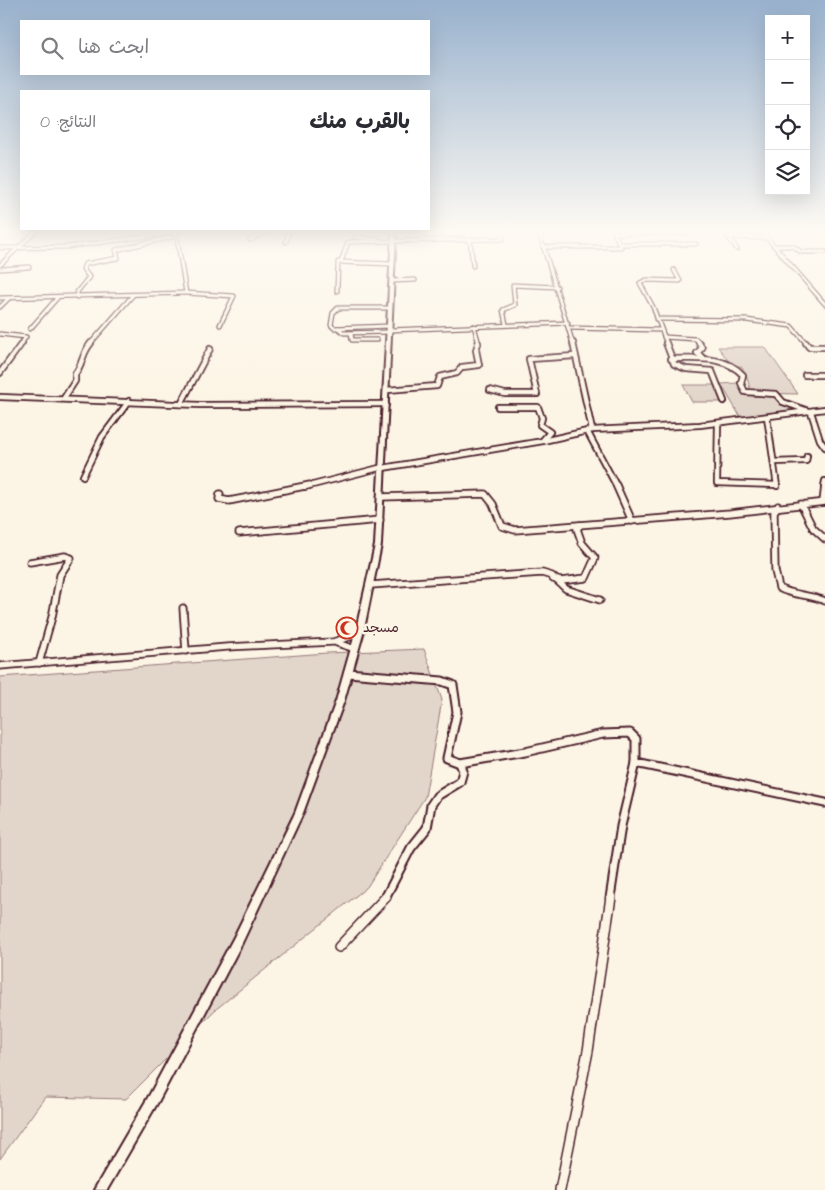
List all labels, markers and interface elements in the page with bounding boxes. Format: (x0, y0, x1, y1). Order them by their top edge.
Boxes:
map controls (765, 15, 810, 195)
button: + (765, 15, 810, 60)
search box (20, 20, 430, 75)
icon: search (38, 34, 66, 62)
text: ابحث هنا (78, 34, 149, 61)
button: − (765, 60, 810, 105)
button: locate (765, 105, 810, 150)
text: بالقرب منك (309, 107, 410, 136)
text: النتائج: 0 (40, 111, 96, 133)
button: layers (765, 150, 810, 195)
mosque icon: مسجد (335, 616, 359, 640)
place label: مسجد (363, 618, 399, 638)

